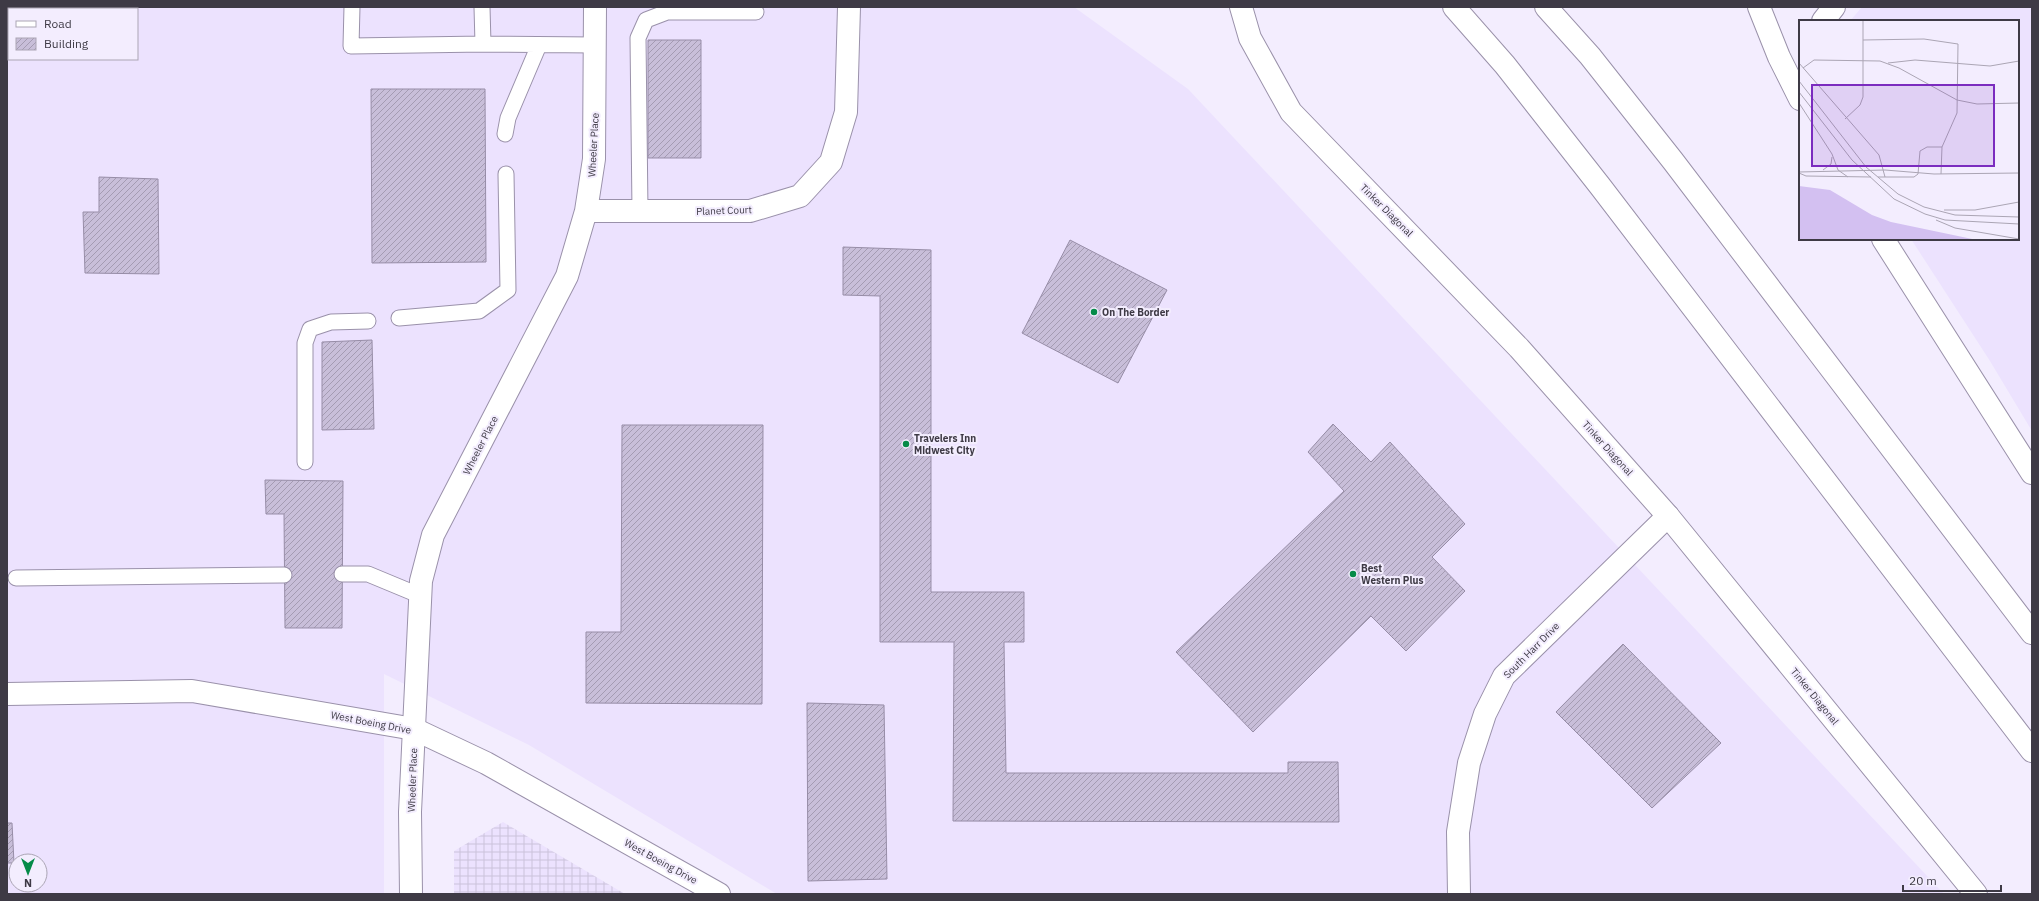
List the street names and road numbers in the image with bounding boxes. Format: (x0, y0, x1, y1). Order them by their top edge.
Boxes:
street label: Wheeler Place (585, 112, 602, 178)
street label: Tinker Diagonal (1357, 181, 1416, 240)
street label: Planet Court (696, 203, 753, 218)
street label: Wheeler Place (460, 413, 501, 477)
street label: Tinker Diagonal (1579, 418, 1636, 479)
street label: South Harr Drive (1501, 619, 1562, 681)
street label: Tinker Diagonal (1788, 665, 1842, 728)
street label: West Boeing Drive (330, 708, 413, 737)
street label: Wheeler Place (405, 747, 420, 812)
street label: West Boeing Drive (622, 836, 700, 887)

